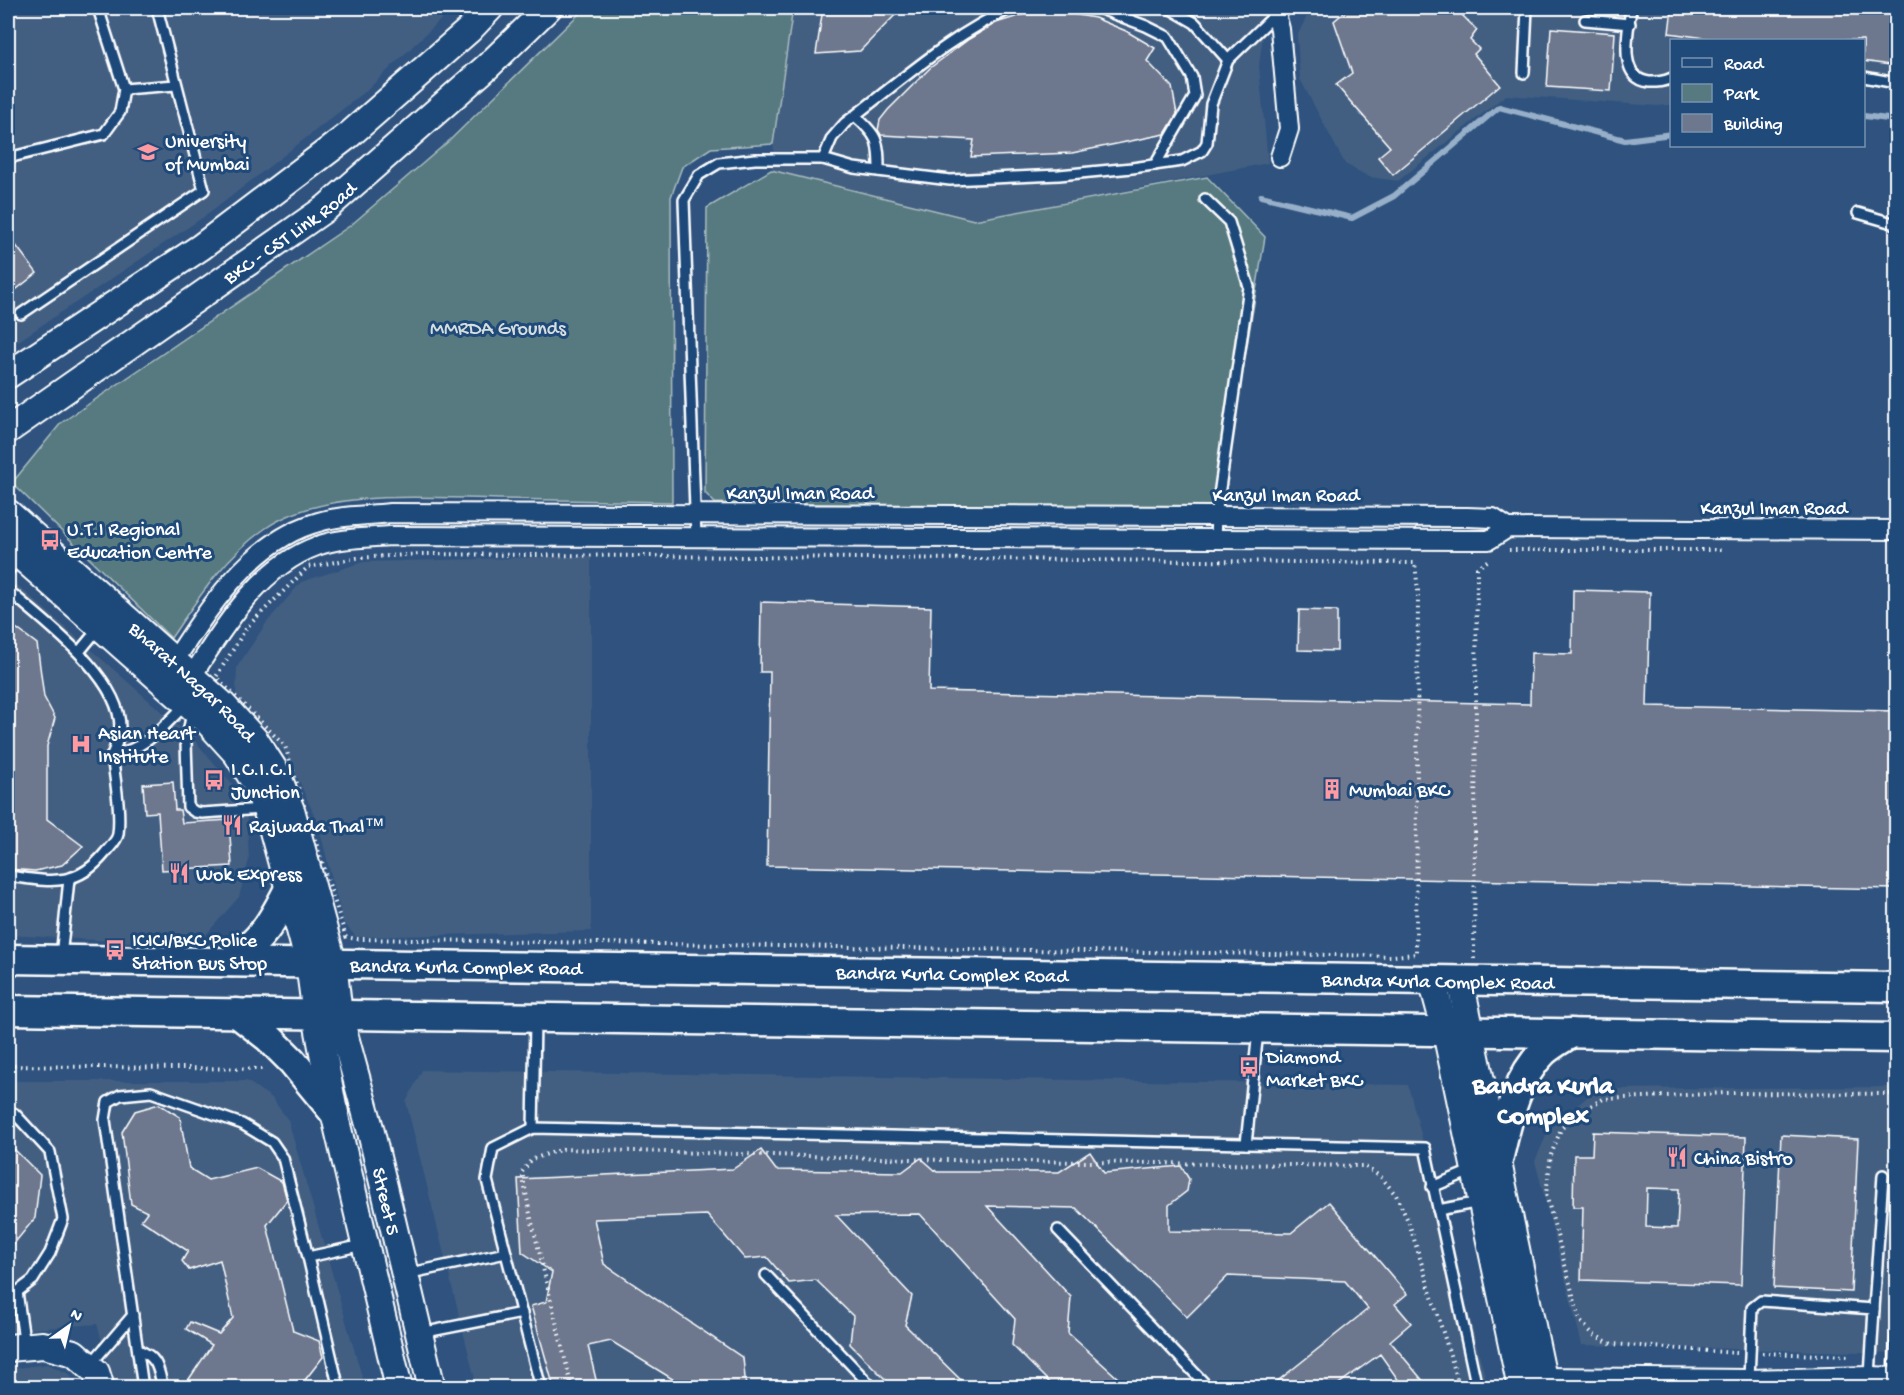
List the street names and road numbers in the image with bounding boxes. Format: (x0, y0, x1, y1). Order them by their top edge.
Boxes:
street label: BKC - CST Link Road (219, 177, 364, 291)
street label: Kanzul Iman Road (727, 484, 876, 507)
street label: Kanzul Iman Road (1213, 486, 1362, 509)
street label: Kanzul Iman Road (1701, 499, 1850, 522)
street label: Bharat Nagar Road (122, 618, 260, 750)
street label: Bandra Kurla Complex Road (349, 956, 584, 983)
street label: Bandra Kurla Complex Road (835, 963, 1070, 990)
street label: Bandra Kurla Complex Road (1320, 970, 1556, 997)
street label: Street 5 (365, 1166, 403, 1238)

